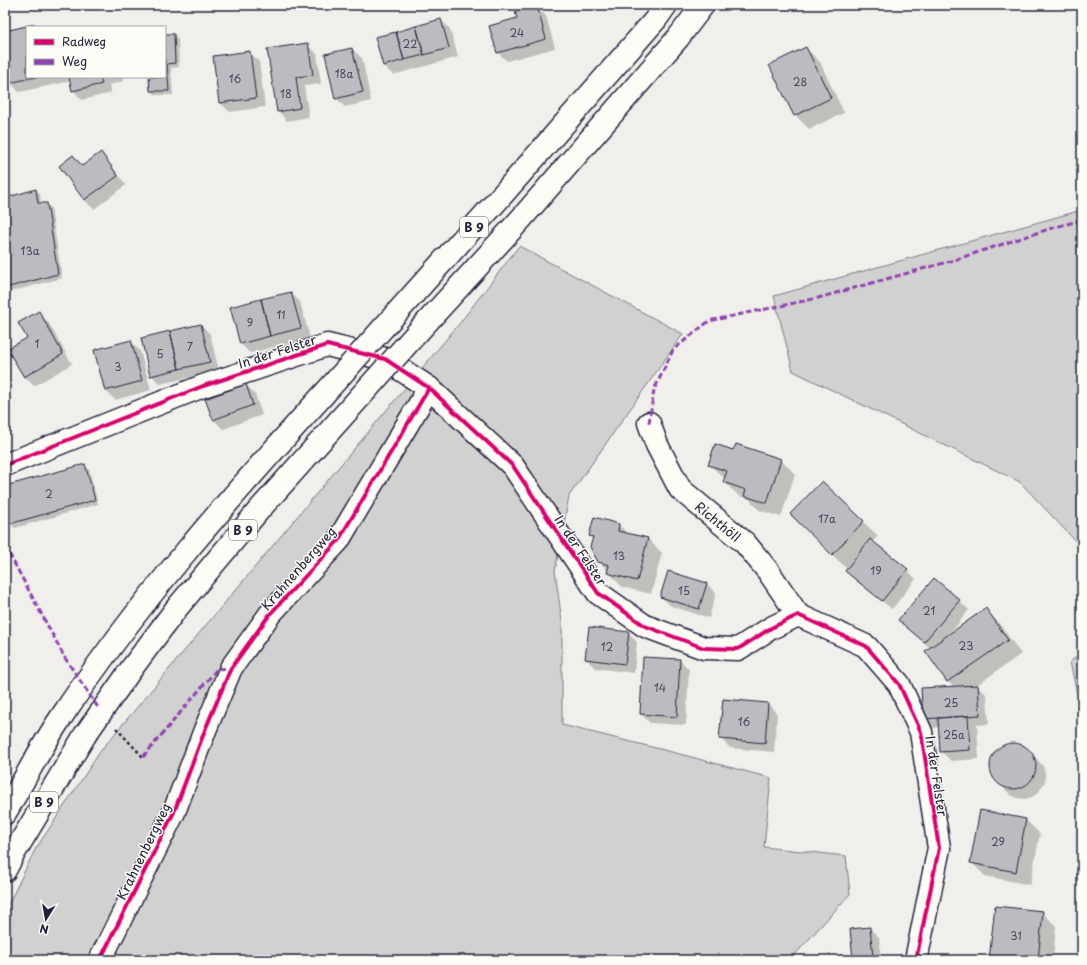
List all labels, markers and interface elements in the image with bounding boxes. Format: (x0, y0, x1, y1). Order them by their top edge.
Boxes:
house number: 24 (510, 24, 524, 41)
legend (26, 26, 166, 78)
text: Radweg (62, 32, 106, 50)
house number: 22 (403, 35, 417, 52)
text: Weg (62, 52, 87, 70)
house number: 18a (335, 65, 353, 82)
house number: 16 (229, 70, 242, 87)
house number: 28 (793, 73, 807, 90)
house number: 18 (280, 85, 292, 102)
road number: B 9 (460, 217, 488, 237)
house number: 13a (20, 242, 40, 259)
house number: 11 (276, 306, 286, 323)
house number: 9 (247, 314, 253, 331)
street label: In der Felster (235, 329, 320, 373)
house number: 1 (35, 335, 40, 352)
house number: 7 (187, 338, 193, 355)
house number: 5 (156, 345, 164, 362)
house number: 3 (114, 358, 122, 375)
house number: 2 (45, 485, 53, 502)
street label: Richthöll (692, 496, 745, 545)
house number: 17a (818, 510, 836, 527)
street label: In der Felster (550, 511, 612, 590)
road number: B 9 (229, 520, 257, 540)
street label: Krahnenbergweg (256, 522, 340, 614)
house number: 13 (613, 547, 625, 564)
house number: 19 (870, 562, 882, 579)
house number: 15 (678, 582, 690, 599)
house number: 21 (923, 602, 935, 619)
house number: 23 (959, 637, 973, 654)
house number: 12 (601, 638, 614, 655)
house number: 14 (654, 679, 666, 696)
house number: 25 (944, 694, 958, 711)
house number: 16 (738, 713, 751, 730)
house number: 25a (943, 726, 965, 743)
street label: In der Felster (921, 734, 953, 819)
road number: B 9 (30, 792, 58, 812)
street label: Krahnenbergweg (111, 799, 175, 903)
house number: 29 (991, 833, 1005, 850)
north arrow (26, 899, 66, 939)
text: N (38, 920, 50, 938)
house number: 31 (1010, 927, 1022, 944)

